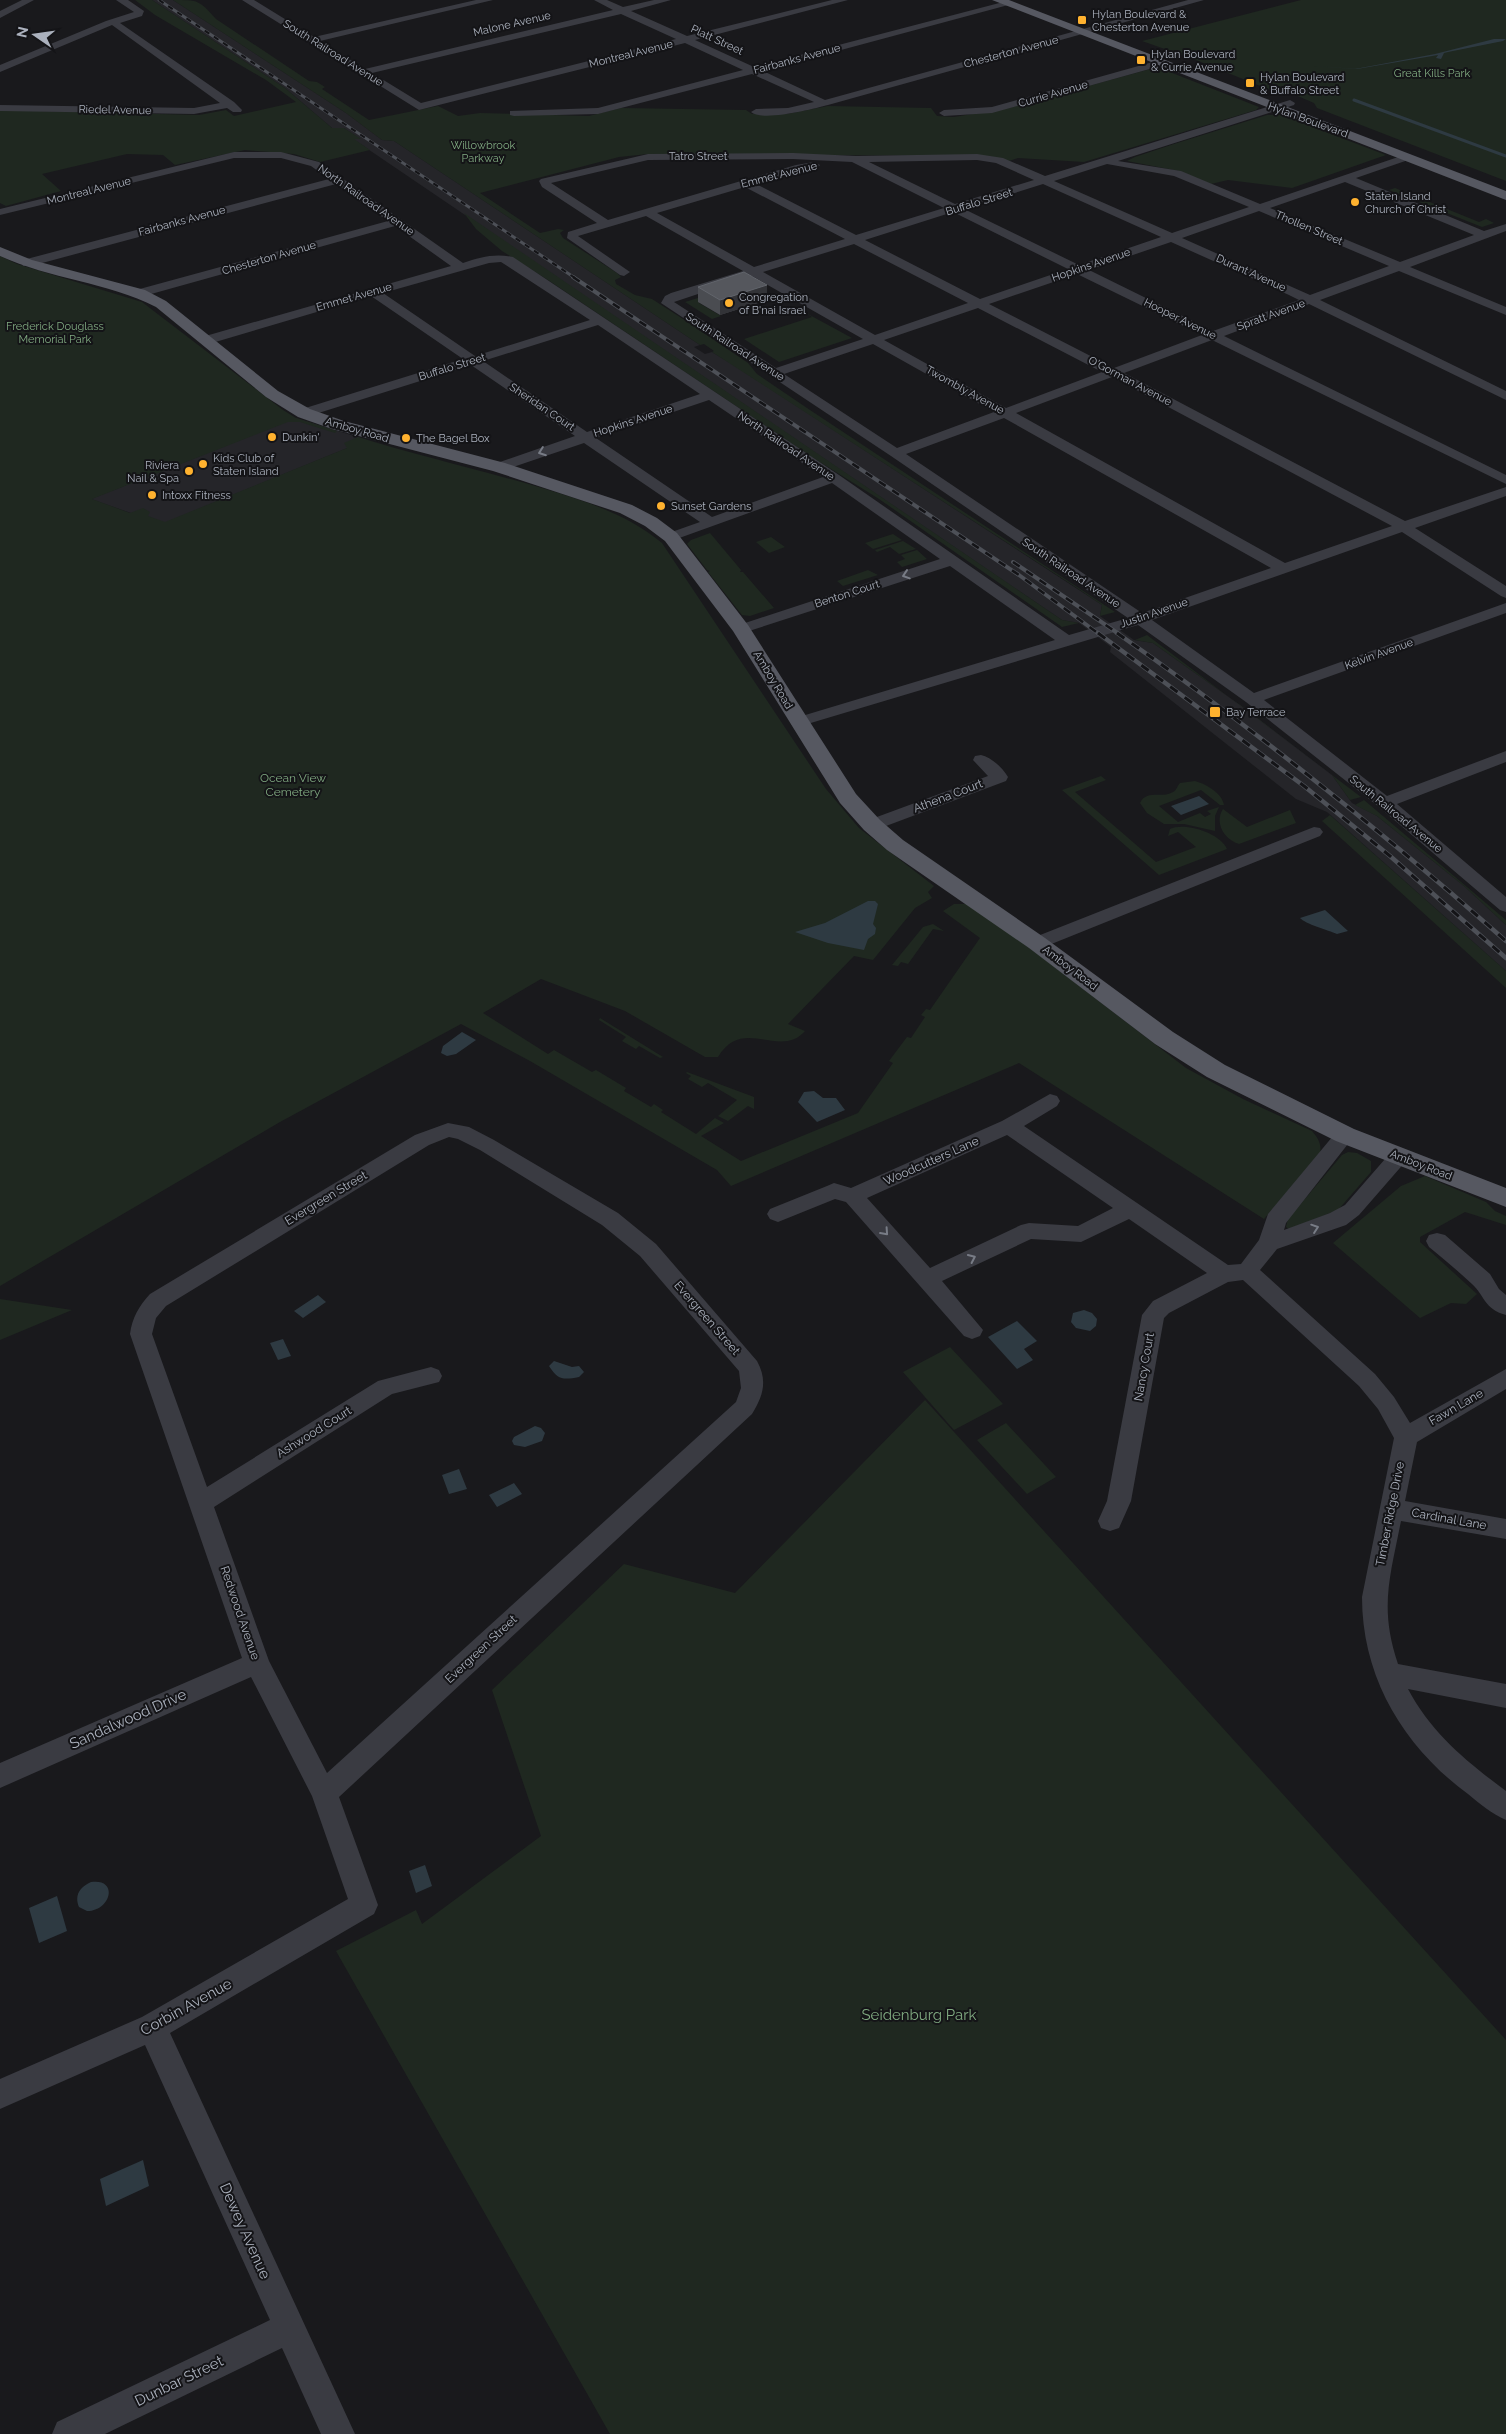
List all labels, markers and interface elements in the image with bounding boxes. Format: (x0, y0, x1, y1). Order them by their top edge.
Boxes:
place label: Hylan Boulevard & Chesterton Avenue (1092, 8, 1190, 34)
street label: Malone Avenue (472, 9, 553, 39)
north arrow (10, 10, 60, 60)
marker: Hylan Boulevard & Chesterton Avenue (1076, 14, 1088, 26)
street label: South Railroad Avenue (281, 17, 386, 89)
street label: Platt Street (689, 22, 746, 58)
text: N (13, 25, 31, 39)
street label: Chesterton Avenue (962, 33, 1060, 71)
street label: Montreal Avenue (588, 37, 675, 71)
street label: Fairbanks Avenue (752, 41, 842, 77)
place label: Hylan Boulevard & Currie Avenue (1151, 48, 1235, 74)
marker: Hylan Boulevard & Currie Avenue (1135, 54, 1147, 66)
park label: Great Kills Park (1394, 67, 1470, 80)
place label: Hylan Boulevard & Buffalo Street (1260, 71, 1344, 97)
marker: Hylan Boulevard & Buffalo Street (1244, 77, 1256, 89)
street label: Currie Avenue (1017, 78, 1090, 110)
street label: Hylan Boulevard (1266, 99, 1350, 141)
street label: Riedel Avenue (78, 103, 152, 117)
park label: Willowbrook Parkway (451, 139, 515, 165)
street label: Tatro Street (669, 150, 728, 163)
street label: Emmet Avenue (740, 159, 819, 191)
street label: North Railroad Avenue (315, 162, 417, 238)
street label: Montreal Avenue (46, 174, 133, 208)
street label: Buffalo Street (944, 186, 1014, 218)
place label: Staten Island Church of Christ (1365, 190, 1447, 216)
marker: Staten Island Church of Christ (1349, 196, 1361, 208)
street label: Fairbanks Avenue (137, 203, 227, 239)
street label: Thollen Street (1273, 208, 1345, 248)
street label: Chesterton Avenue (220, 238, 318, 278)
street label: Hopkins Avenue (1050, 245, 1133, 285)
street label: Durant Avenue (1214, 252, 1289, 294)
street label: Emmet Avenue (315, 280, 394, 314)
place label: Congregation of B'nai Israel (739, 291, 808, 317)
street label: Hooper Avenue (1142, 296, 1219, 342)
street label: Spratt Avenue (1235, 296, 1307, 333)
marker: Congregation of B'nai Israel (723, 297, 735, 309)
street label: South Railroad Avenue (683, 310, 787, 384)
park label: Frederick Douglass Memorial Park (6, 320, 104, 346)
street label: Buffalo Street (417, 351, 487, 383)
street label: O'Gorman Avenue (1086, 354, 1174, 409)
street label: Twombly Avenue (924, 363, 1007, 417)
street label: Sheridan Court (507, 380, 577, 434)
street label: Hopkins Avenue (592, 402, 675, 440)
street label: North Railroad Avenue (735, 409, 837, 484)
street label: Amboy Road (324, 415, 390, 445)
marker: Dunkin' (266, 431, 278, 443)
place label: Dunkin' (282, 431, 320, 444)
marker: The Bagel Box (400, 432, 412, 444)
place label: The Bagel Box (416, 432, 490, 445)
one-way arrow (538, 446, 547, 456)
place label: Kids Club of Staten Island (213, 452, 279, 478)
marker: Kids Club of Staten Island (197, 458, 209, 470)
place label: Riviera Nail & Spa (127, 459, 179, 485)
marker: Riviera Nail & Spa (183, 465, 195, 477)
marker: Intoxx Fitness (146, 489, 158, 501)
place label: Intoxx Fitness (162, 489, 231, 502)
marker: Sunset Gardens (655, 500, 667, 512)
place label: Sunset Gardens (671, 500, 751, 513)
street label: South Railroad Avenue (1020, 535, 1123, 611)
one-way arrow (902, 570, 911, 580)
street label: Benton Court (813, 577, 881, 611)
street label: Justin Avenue (1118, 595, 1190, 631)
street label: Kelvin Avenue (1343, 635, 1415, 672)
street label: Amboy Road (751, 649, 796, 712)
marker: Bay Terrace (1208, 705, 1222, 719)
place label: Bay Terrace (1226, 706, 1286, 719)
park label: Ocean View Cemetery (260, 771, 326, 799)
street label: South Railroad Avenue (1347, 773, 1445, 856)
street label: Athena Court (911, 776, 985, 816)
street label: Amboy Road (1040, 943, 1100, 993)
street label: Woodcutters Lane (881, 1134, 981, 1188)
street label: Amboy Road (1388, 1147, 1454, 1183)
street label: Evergreen Street (282, 1168, 370, 1228)
one-way arrow (1310, 1224, 1318, 1234)
one-way arrow (880, 1226, 889, 1235)
one-way arrow (966, 1254, 975, 1264)
street label: Evergreen Street (671, 1278, 743, 1358)
street label: Nancy Court (1131, 1332, 1157, 1402)
street label: Fawn Lane (1427, 1386, 1485, 1428)
street label: Ashwood Court (274, 1403, 354, 1461)
street label: Timber Ridge Drive (1373, 1460, 1407, 1568)
street label: Cardinal Lane (1410, 1506, 1488, 1532)
street label: Redwood Avenue (217, 1564, 263, 1662)
street label: Evergreen Street (442, 1612, 520, 1686)
street label: Sandalwood Drive (67, 1685, 189, 1753)
street label: Corbin Avenue (137, 1974, 235, 2040)
park label: Seidenburg Park (861, 2006, 977, 2024)
street label: Dewey Avenue (216, 2180, 274, 2282)
street label: Dunbar Street (132, 2352, 226, 2410)

